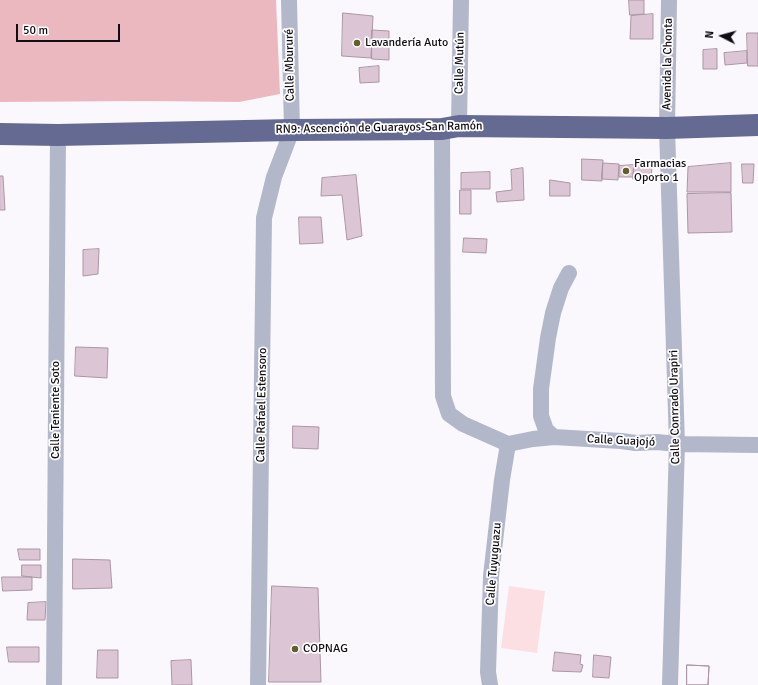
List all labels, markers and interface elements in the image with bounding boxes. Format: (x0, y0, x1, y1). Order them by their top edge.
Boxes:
scale bar (18, 16, 122, 42)
north arrow (702, 16, 742, 56)
street label: Avenida la Chonta (660, 18, 676, 110)
text: 50 m (23, 23, 48, 38)
street label: Calle Mbururé (282, 29, 298, 101)
text: N (703, 30, 716, 39)
street label: Calle Mutún (452, 32, 468, 94)
place label: Lavandería Auto (365, 36, 448, 50)
marker: Lavandería Auto (352, 38, 362, 48)
street label: RN9: Ascención de Guarayos-San Ramón (275, 119, 483, 137)
place label: Farmacias Oporto 1 (634, 157, 686, 185)
marker: Farmacias Oporto 1 (621, 166, 631, 176)
street label: Calle Rafael Estensoro (254, 348, 270, 462)
street label: Calle Conrrado Urapiri (667, 350, 683, 464)
street label: Calle Teniente Soto (49, 361, 63, 459)
street label: Calle Guajojó (587, 432, 655, 450)
street label: Calle Tuyuguazu (483, 522, 505, 606)
place label: COPNAG (303, 642, 348, 656)
marker: COPNAG (290, 644, 300, 654)

